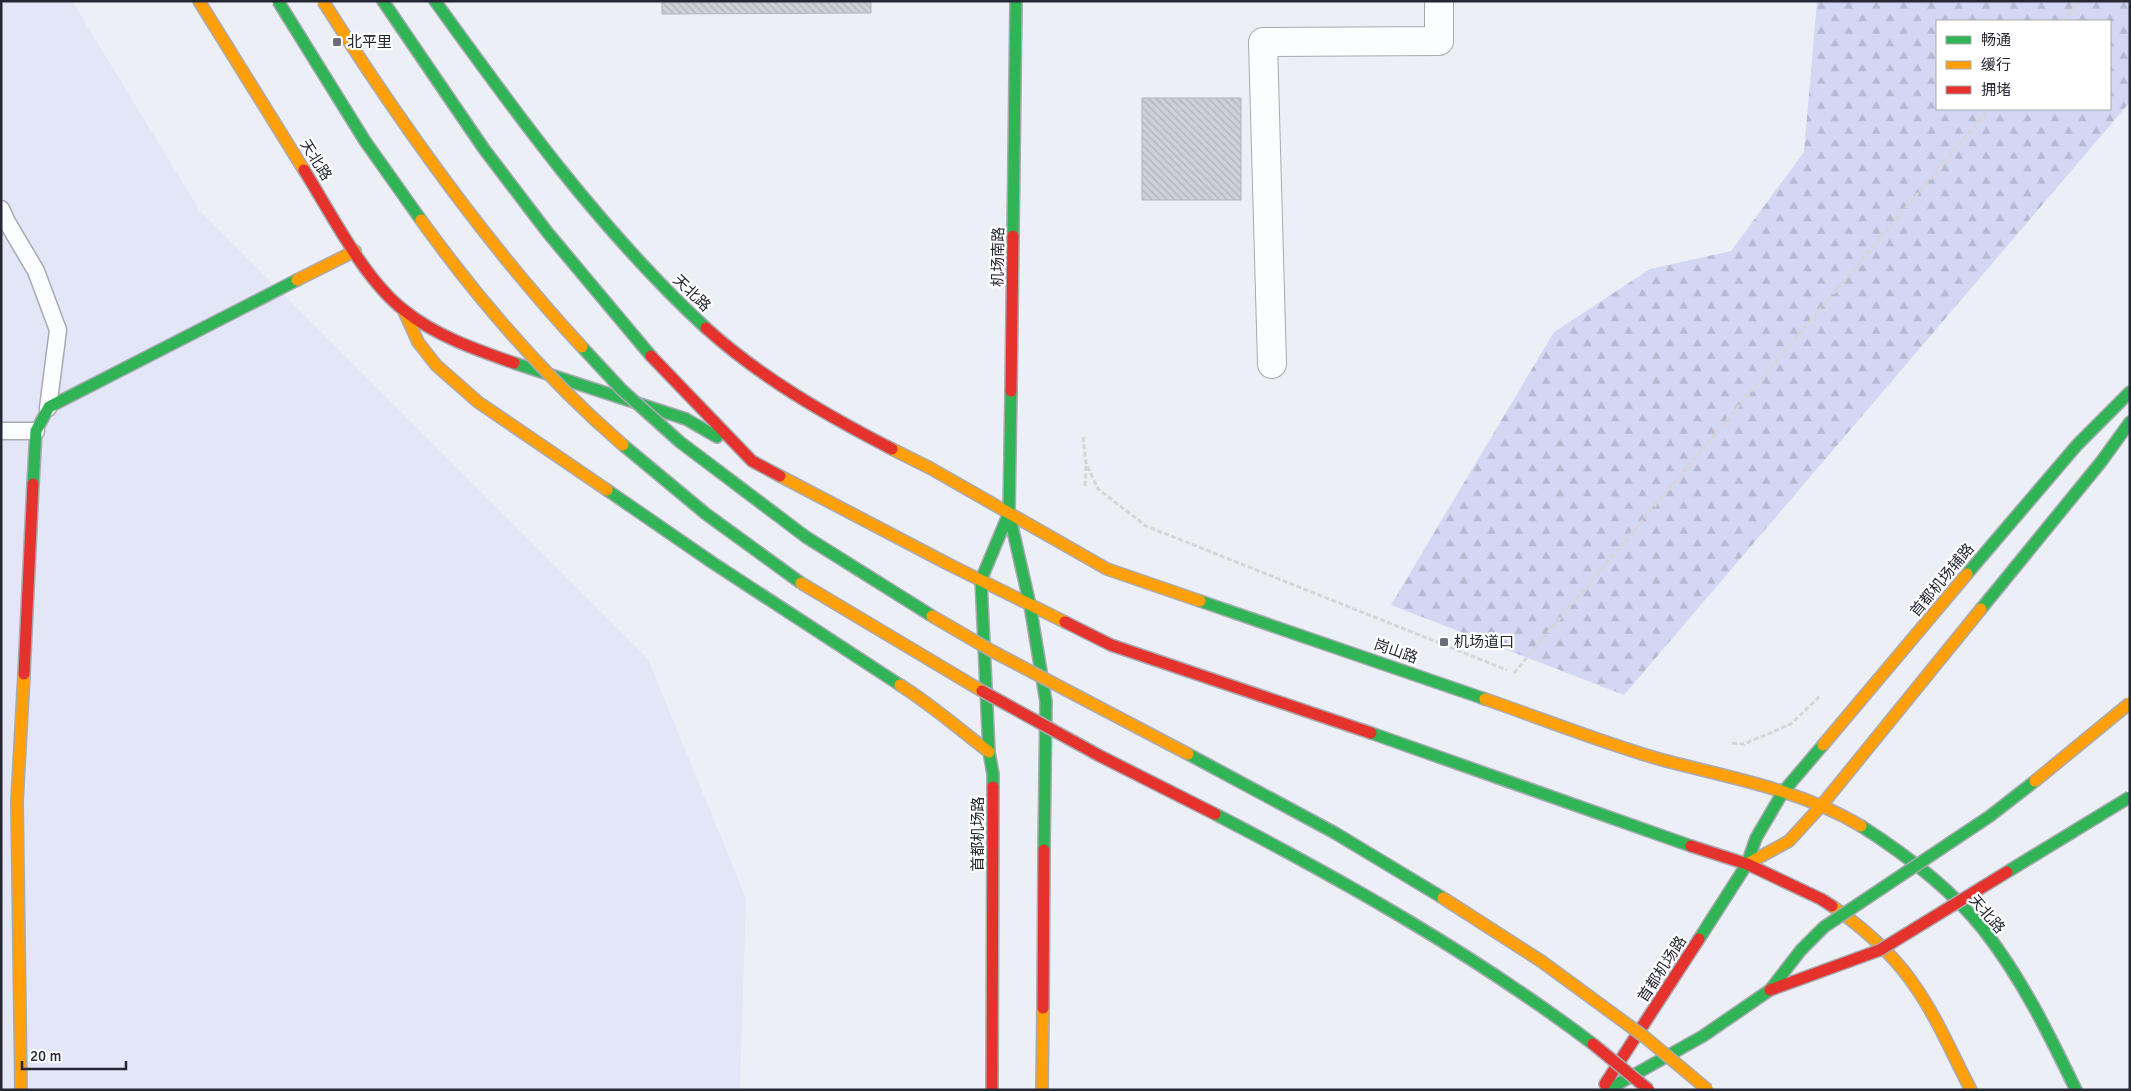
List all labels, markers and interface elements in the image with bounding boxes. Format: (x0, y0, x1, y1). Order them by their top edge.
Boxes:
legend (1936, 20, 2111, 110)
text: 畅通 (1981, 31, 2011, 49)
place label: 北平里 (347, 33, 392, 51)
marker: 北平里 (331, 36, 343, 48)
text: 缓行 (1981, 56, 2011, 74)
text: 拥堵 (1981, 81, 2011, 99)
street label: 天北路 (296, 136, 336, 184)
street label: 机场南路 (988, 227, 1008, 287)
street label: 天北路 (670, 271, 714, 315)
street label: 首都机场辅路 (1906, 540, 1978, 620)
place label: 机场道口 (1454, 633, 1514, 651)
street label: 岗山路 (1372, 635, 1420, 667)
marker: 机场道口 (1438, 636, 1450, 648)
street label: 首都机场路 (969, 796, 987, 872)
street label: 天北路 (1965, 891, 2009, 937)
street label: 首都机场路 (1634, 933, 1690, 1005)
scale bar (22, 1038, 126, 1070)
text: 20 m (30, 1047, 61, 1065)

